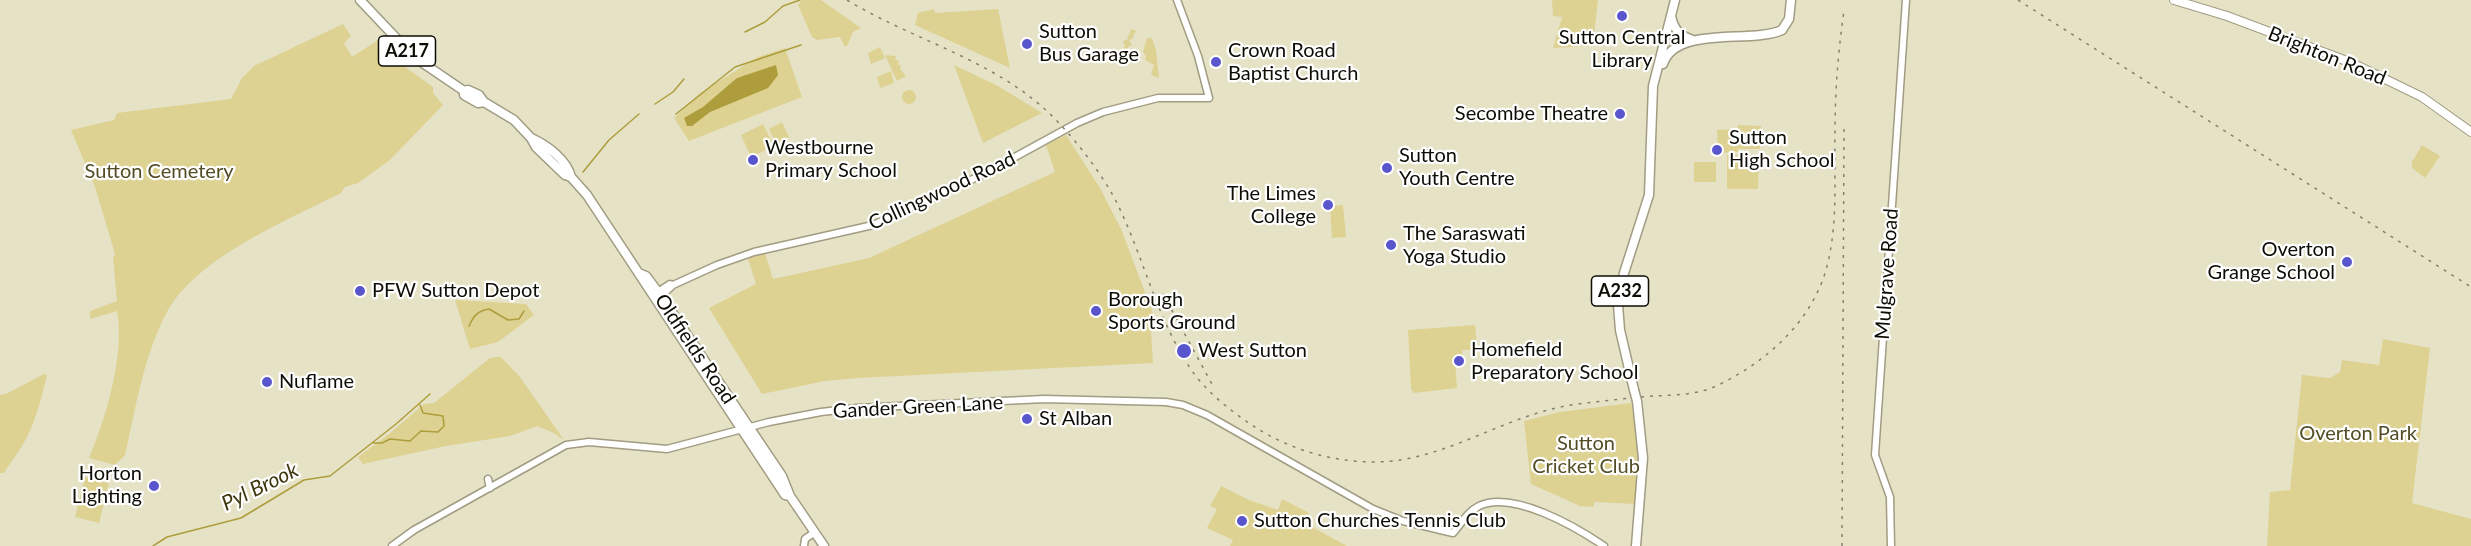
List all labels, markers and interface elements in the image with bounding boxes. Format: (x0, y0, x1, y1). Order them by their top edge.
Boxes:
marker: Sutton Central Library (1615, 9, 1629, 23)
place label: Sutton Bus Garage (1039, 20, 1139, 67)
street label: Brighton Road (2264, 21, 2390, 91)
place label: Sutton Central Library (1559, 26, 1685, 73)
road number: A217 (378, 36, 436, 66)
marker: Sutton Bus Garage (1020, 37, 1034, 51)
place label: Crown Road Baptist Church (1228, 39, 1358, 86)
marker: Crown Road Baptist Church (1209, 55, 1223, 69)
place label: Secombe Theatre (1455, 102, 1608, 126)
marker: Secombe Theatre (1613, 107, 1627, 121)
place label: Sutton High School (1729, 126, 1834, 173)
place label: Westbourne Primary School (765, 136, 897, 183)
marker: Sutton High School (1710, 143, 1724, 157)
place label: Sutton Youth Centre (1399, 144, 1515, 191)
street label: Collingwood Road (865, 146, 1019, 236)
marker: Westbourne Primary School (746, 153, 760, 167)
park label: Sutton Cemetery (85, 160, 233, 184)
marker: Sutton Youth Centre (1380, 161, 1394, 175)
place label: The Limes College (1227, 182, 1316, 229)
marker: The Limes College (1321, 198, 1335, 212)
street label: Mulgrave Road (1870, 208, 1904, 340)
place label: The Saraswati Yoga Studio (1403, 222, 1526, 269)
marker: The Saraswati Yoga Studio (1384, 238, 1398, 252)
place label: Overton Grange School (2208, 238, 2335, 285)
marker: Overton Grange School (2340, 255, 2354, 269)
road number: A232 (1592, 276, 1648, 306)
place label: PFW Sutton Depot (372, 279, 539, 303)
marker: PFW Sutton Depot (353, 284, 367, 298)
place label: Borough Sports Ground (1108, 288, 1236, 335)
street label: Oldfields Road (649, 289, 741, 409)
marker: Borough Sports Ground (1089, 304, 1103, 318)
place label: Homefield Preparatory School (1471, 338, 1638, 385)
place label: West Sutton (1198, 339, 1307, 363)
marker: West Sutton (1175, 342, 1193, 360)
marker: Homefield Preparatory School (1452, 354, 1466, 368)
place label: Nuflame (279, 370, 354, 394)
marker: Nuflame (260, 375, 274, 389)
street label: Gander Green Lane (832, 391, 1004, 423)
place label: St Alban (1039, 407, 1112, 431)
marker: St Alban (1020, 412, 1034, 426)
park label: Overton Park (2299, 422, 2417, 446)
park label: Sutton Cricket Club (1532, 432, 1640, 479)
water label: Pyl Brook (217, 458, 303, 516)
place label: Horton Lighting (72, 462, 142, 509)
marker: Horton Lighting (147, 479, 161, 493)
place label: Sutton Churches Tennis Club (1254, 509, 1506, 533)
marker: Sutton Churches Tennis Club (1235, 514, 1249, 528)

